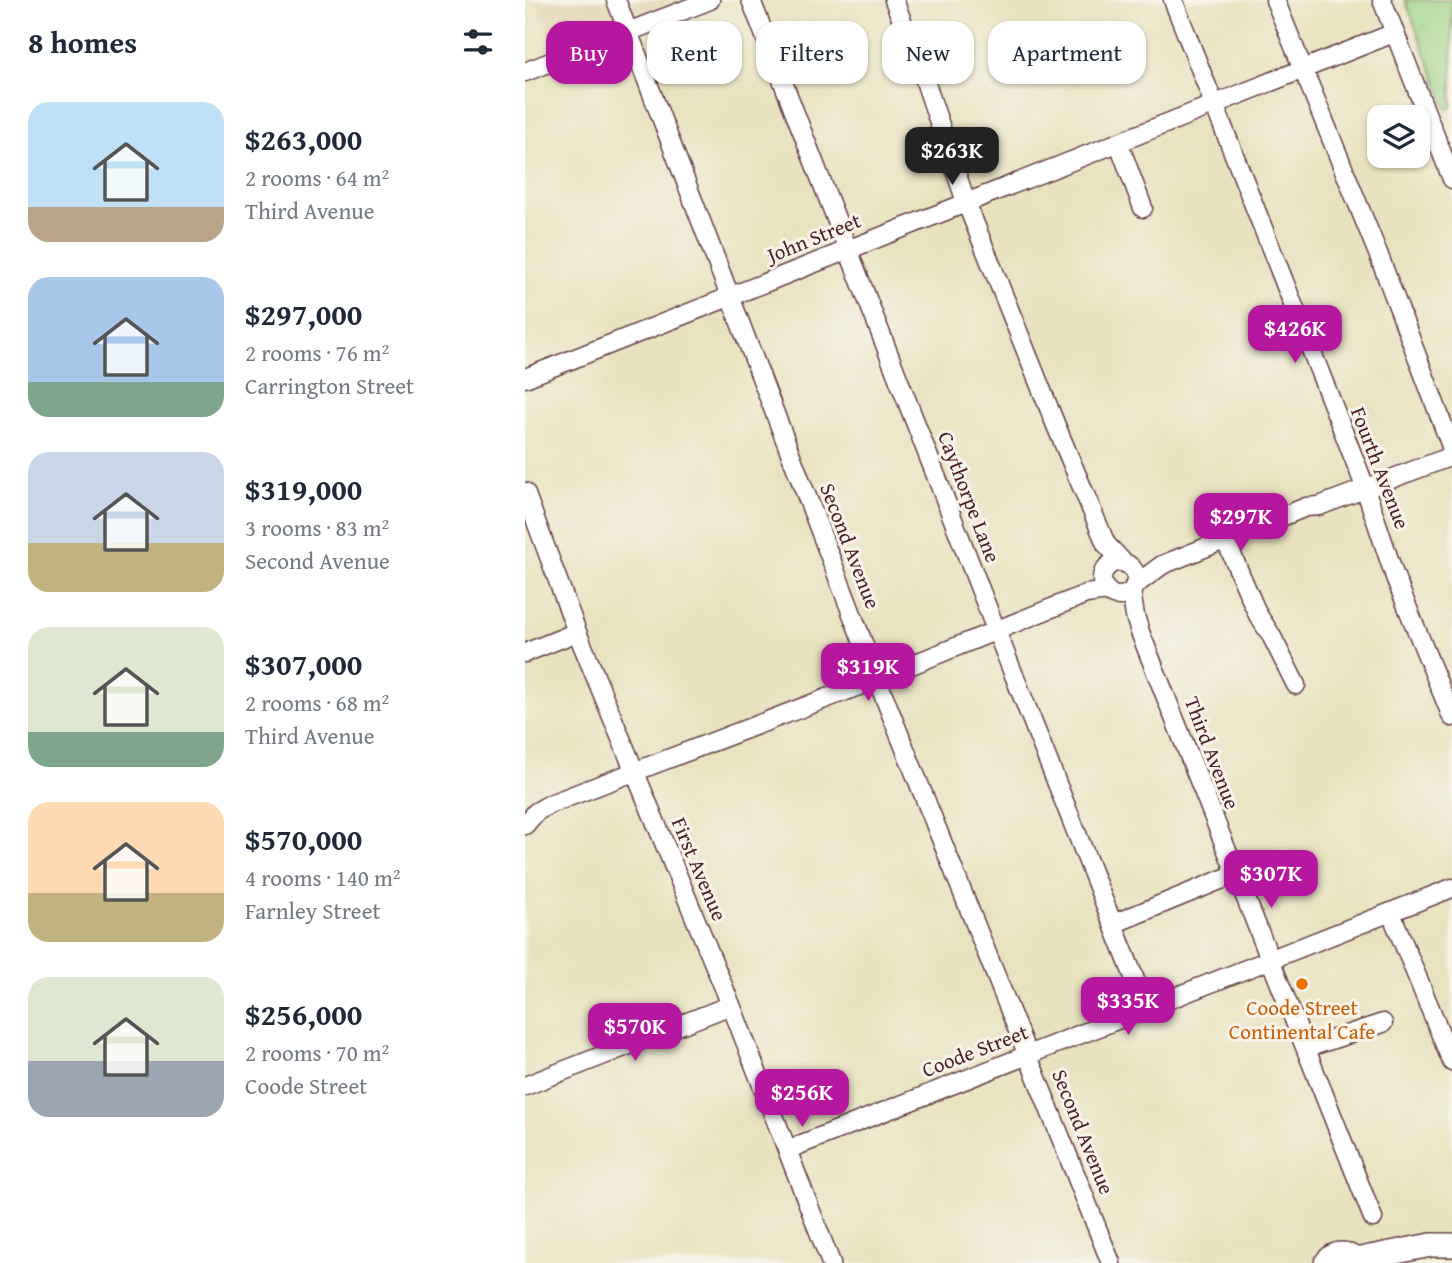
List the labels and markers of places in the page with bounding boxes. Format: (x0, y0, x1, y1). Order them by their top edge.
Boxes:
pin: $263K (903, 128, 1001, 187)
pin: $426K (1246, 306, 1344, 365)
pin: $297K (1192, 494, 1290, 553)
pin: $319K (819, 644, 917, 703)
pin: $307K (1222, 850, 1320, 910)
marker: Coode Street Continental Cafe (1294, 976, 1310, 992)
pin: $335K (1079, 978, 1177, 1037)
place label: Coode Street Continental Cafe (1229, 992, 1375, 1047)
pin: $570K (586, 1004, 684, 1063)
pin: $256K (753, 1070, 851, 1129)

